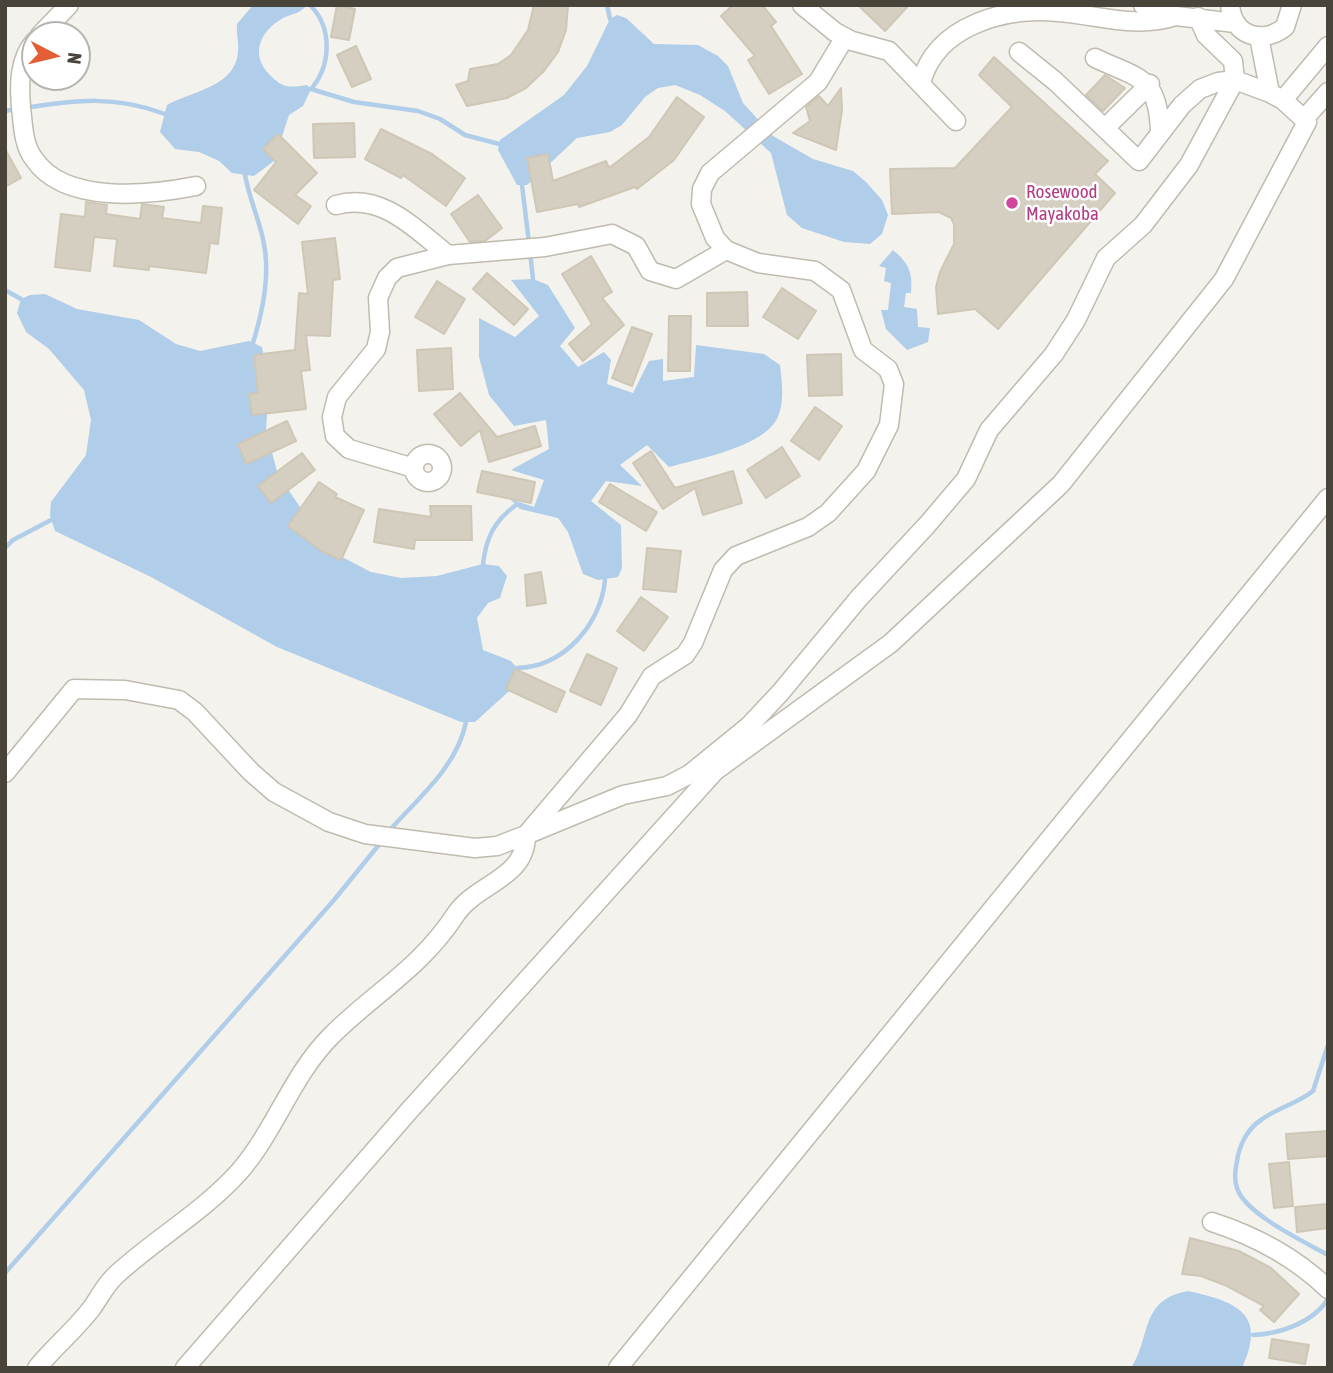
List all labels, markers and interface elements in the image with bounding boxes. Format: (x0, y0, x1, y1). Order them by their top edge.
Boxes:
north arrow (21, 21, 91, 91)
text: N (63, 51, 86, 65)
place label: Rosewood Mayakoba (1026, 181, 1099, 225)
marker: Rosewood Mayakoba (1004, 195, 1020, 211)

